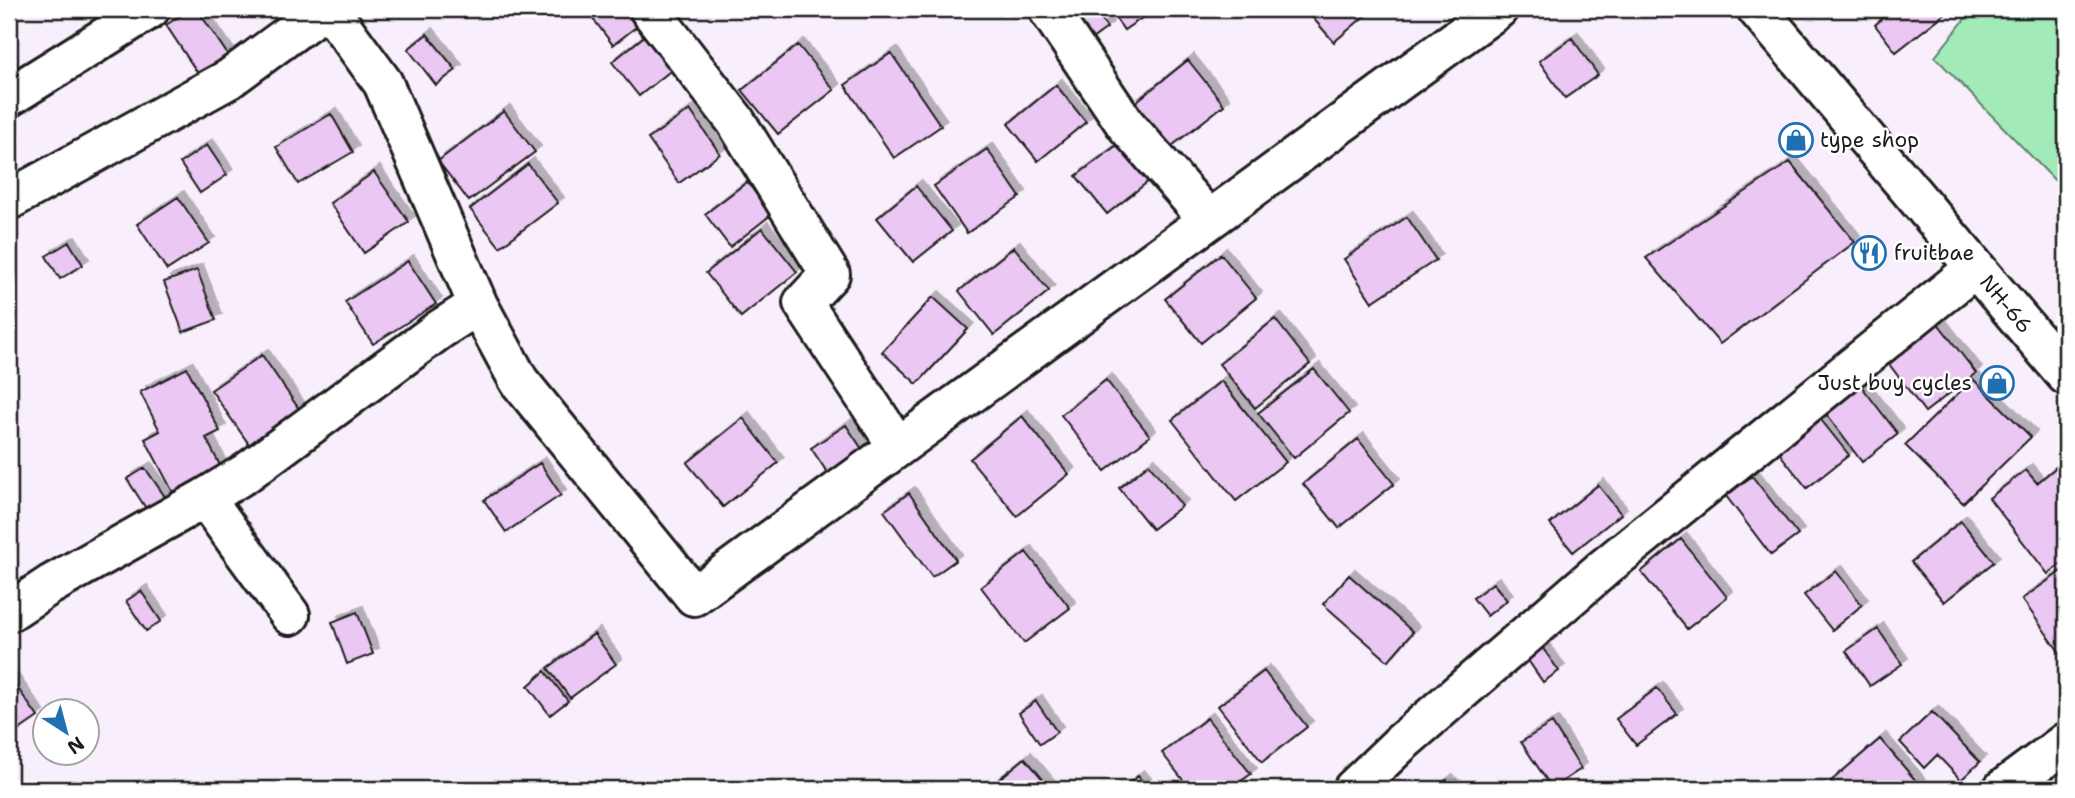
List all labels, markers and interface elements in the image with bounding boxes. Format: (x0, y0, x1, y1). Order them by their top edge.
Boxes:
shop icon: type shop (1777, 121, 1815, 159)
place label: type shop (1820, 126, 1919, 154)
restaurant icon: fruitbae (1850, 234, 1888, 272)
place label: fruitbae (1894, 239, 1974, 267)
street label: NH-66 (1973, 269, 2039, 339)
shop icon: Just buy cycles (1978, 364, 2016, 402)
place label: Just buy cycles (1817, 369, 1972, 397)
north arrow (32, 696, 102, 766)
text: N (62, 731, 89, 760)

